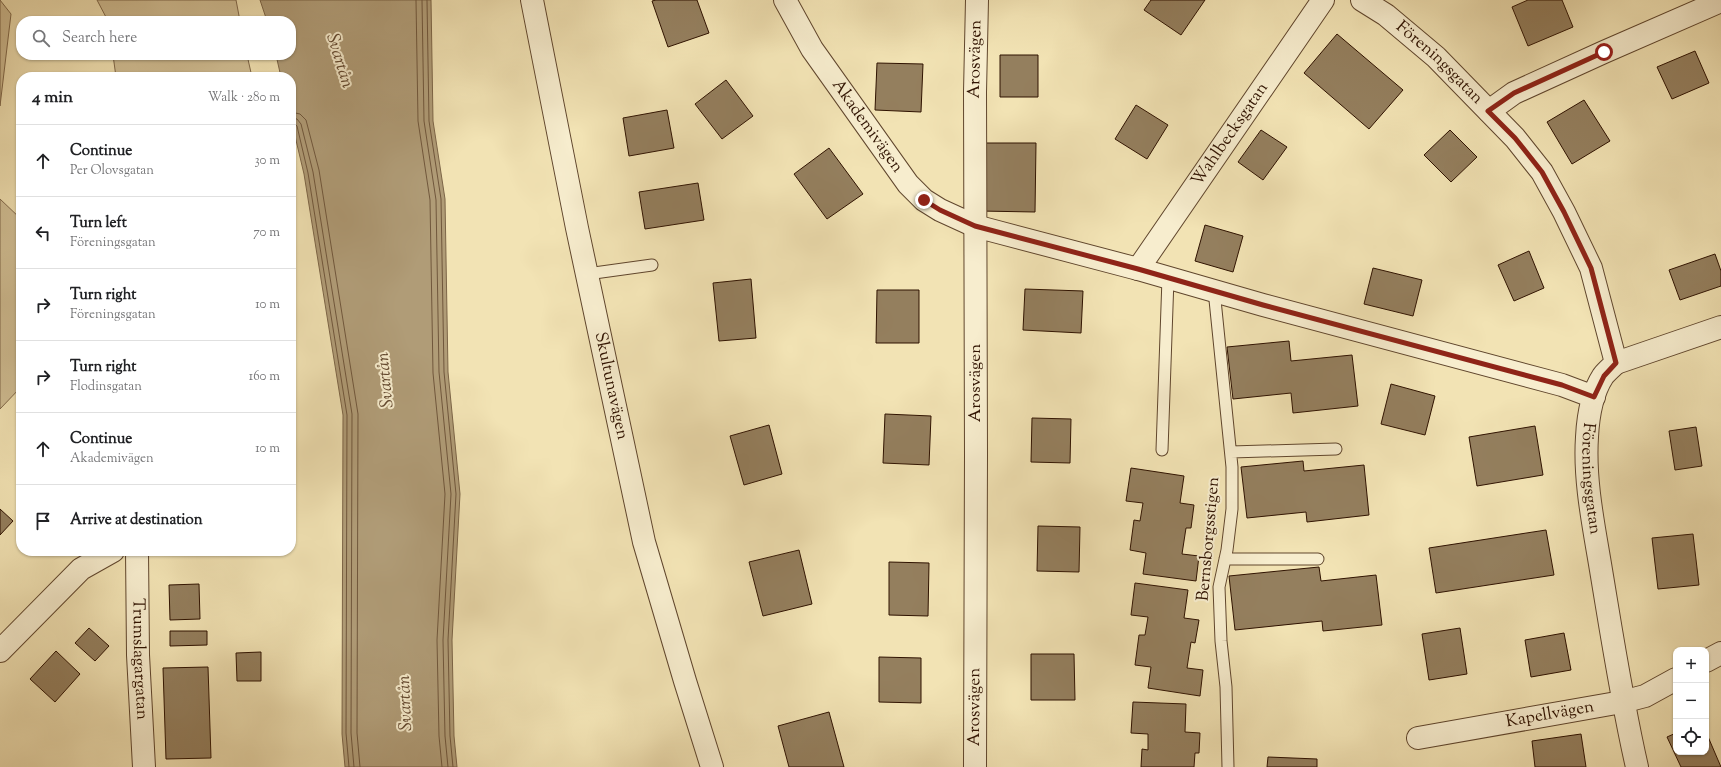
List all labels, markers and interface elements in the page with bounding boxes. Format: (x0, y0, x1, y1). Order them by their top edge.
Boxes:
search box (16, 16, 296, 60)
street label: Föreningsgatan (1390, 16, 1488, 110)
street label: Arosvägen (963, 19, 989, 99)
icon: search (30, 27, 52, 49)
text: Search here (62, 28, 137, 49)
water label: Svartån (318, 31, 360, 92)
route start (1595, 43, 1613, 61)
street label: Akademivägen (826, 75, 909, 178)
street label: Wahlbecksgatan (1186, 78, 1275, 191)
text: 4 min (32, 86, 73, 110)
text: Walk · 280 m (208, 89, 280, 107)
text: Continue (70, 141, 132, 162)
icon: ahead (32, 150, 54, 172)
text: 30 m (254, 152, 280, 170)
text: Per Olovsgatan (70, 162, 154, 180)
route end (915, 191, 933, 209)
text: Turn left (70, 213, 127, 234)
icon: left (32, 222, 54, 244)
text: 70 m (253, 224, 280, 242)
text: Föreningsgatan (70, 234, 156, 252)
text: Turn right (70, 285, 136, 306)
icon: right (32, 294, 54, 316)
text: 10 m (255, 296, 280, 314)
text: Föreningsgatan (70, 306, 156, 324)
street label: Skultunavägen (588, 330, 634, 442)
street label: Arosvägen (964, 344, 988, 422)
water label: Svartån (371, 351, 401, 409)
text: Turn right (70, 357, 136, 378)
icon: right (32, 366, 54, 388)
text: 160 m (249, 368, 280, 386)
text: Flodinsgatan (70, 378, 142, 396)
street label: Föreningsgatan (1574, 422, 1607, 536)
text: Continue (70, 429, 132, 450)
icon: ahead (32, 438, 54, 460)
text: 10 m (255, 440, 280, 458)
text: Akademivägen (70, 450, 154, 468)
street label: Bernsborgsstigen (1192, 476, 1226, 602)
icon: arrive (32, 510, 54, 532)
text: Arrive at destination (70, 510, 203, 531)
street label: Trumslagargatan (125, 598, 153, 720)
map controls (1673, 647, 1709, 755)
button: + (1673, 647, 1709, 683)
street label: Arosvägen (963, 668, 987, 746)
water label: Svartån (392, 674, 420, 731)
button: − (1673, 683, 1709, 719)
street label: Kapellvägen (1504, 695, 1596, 734)
button: locate (1673, 719, 1709, 755)

